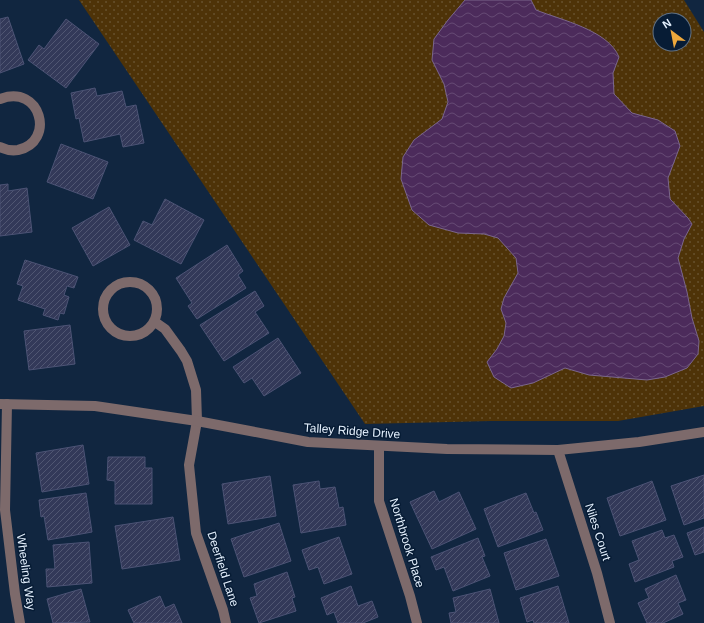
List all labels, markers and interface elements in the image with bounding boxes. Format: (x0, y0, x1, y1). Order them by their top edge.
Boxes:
north arrow (652, 12, 692, 52)
text: N (660, 16, 673, 31)
street label: Talley Ridge Drive (303, 421, 401, 441)
street label: Northbrook Place (387, 497, 427, 590)
street label: Niles Court (582, 502, 614, 563)
street label: Deerfield Lane (204, 530, 242, 609)
street label: Wheeling Way (14, 533, 38, 611)

